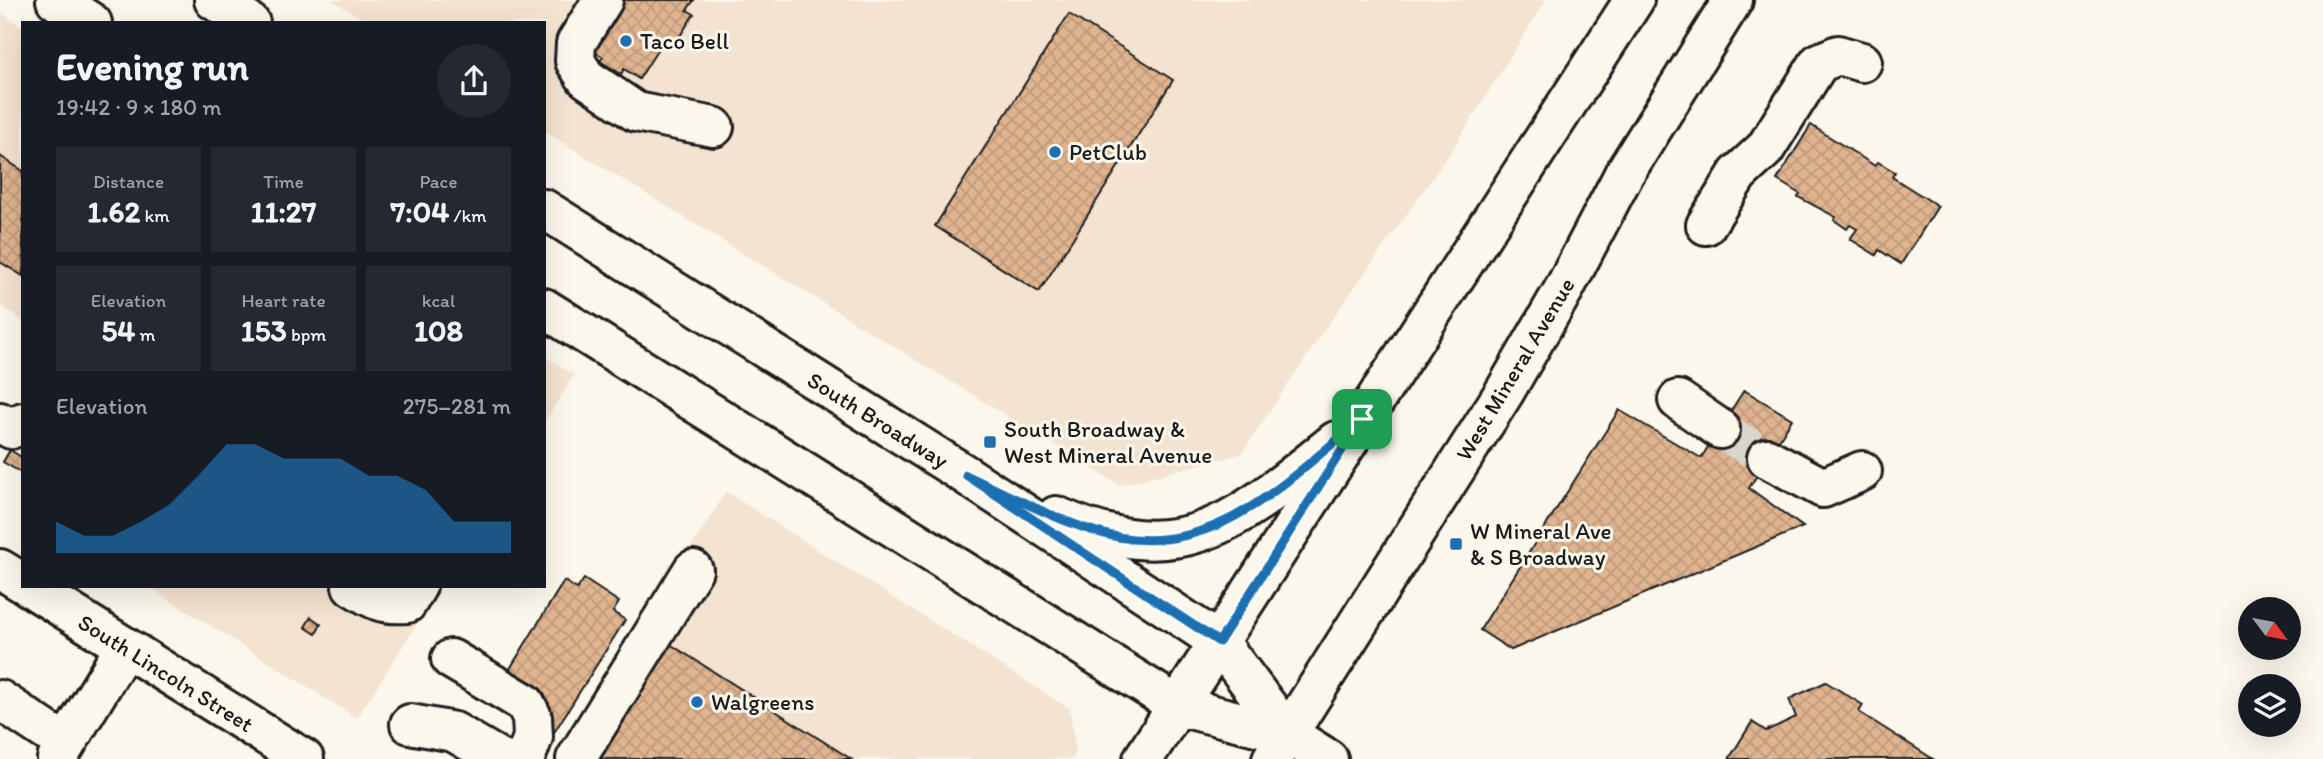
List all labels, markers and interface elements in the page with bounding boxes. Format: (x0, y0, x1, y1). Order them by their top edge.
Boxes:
place label: Taco Bell (640, 27, 729, 55)
marker: Taco Bell (618, 33, 634, 49)
text: Evening run (56, 44, 249, 90)
button: share (437, 44, 511, 118)
text: 19:42 · 9 × 180 m (56, 93, 222, 121)
place label: PetClub (1069, 138, 1147, 166)
marker: PetClub (1047, 144, 1063, 160)
text: Distance (93, 170, 164, 193)
text: Time (263, 170, 304, 193)
text: Pace (419, 170, 458, 193)
text: 1.62 (87, 193, 140, 230)
text: 11:27 (251, 193, 316, 230)
text: 7:04 (390, 193, 449, 230)
text: km (140, 204, 170, 227)
text: /km (449, 204, 487, 227)
street label: West Mineral Avenue (1449, 273, 1581, 465)
text: Elevation (91, 289, 166, 312)
text: Heart rate (241, 289, 326, 312)
text: kcal (422, 289, 455, 312)
text: 54 (101, 312, 135, 349)
text: 153 (241, 312, 287, 349)
text: 108 (414, 312, 463, 349)
text: m (135, 323, 156, 346)
text: bpm (287, 323, 326, 346)
street label: South Broadway (802, 366, 954, 475)
pin (1332, 389, 1392, 449)
text: Elevation (56, 392, 147, 420)
text: 275–281 m (403, 392, 511, 420)
icon: arrive (1343, 400, 1381, 438)
place label: South Broadway & West Mineral Avenue (1004, 415, 1212, 469)
marker: South Broadway & West Mineral Avenue (982, 434, 998, 450)
place label: W Mineral Ave & S Broadway (1470, 517, 1612, 571)
marker: W Mineral Ave & S Broadway (1448, 536, 1464, 552)
north arrow (2238, 597, 2301, 660)
map controls (2238, 597, 2301, 737)
street label: South Lincoln Street (73, 608, 259, 738)
button: layers (2238, 674, 2301, 737)
place label: Walgreens (711, 688, 814, 716)
marker: Walgreens (689, 694, 705, 710)

